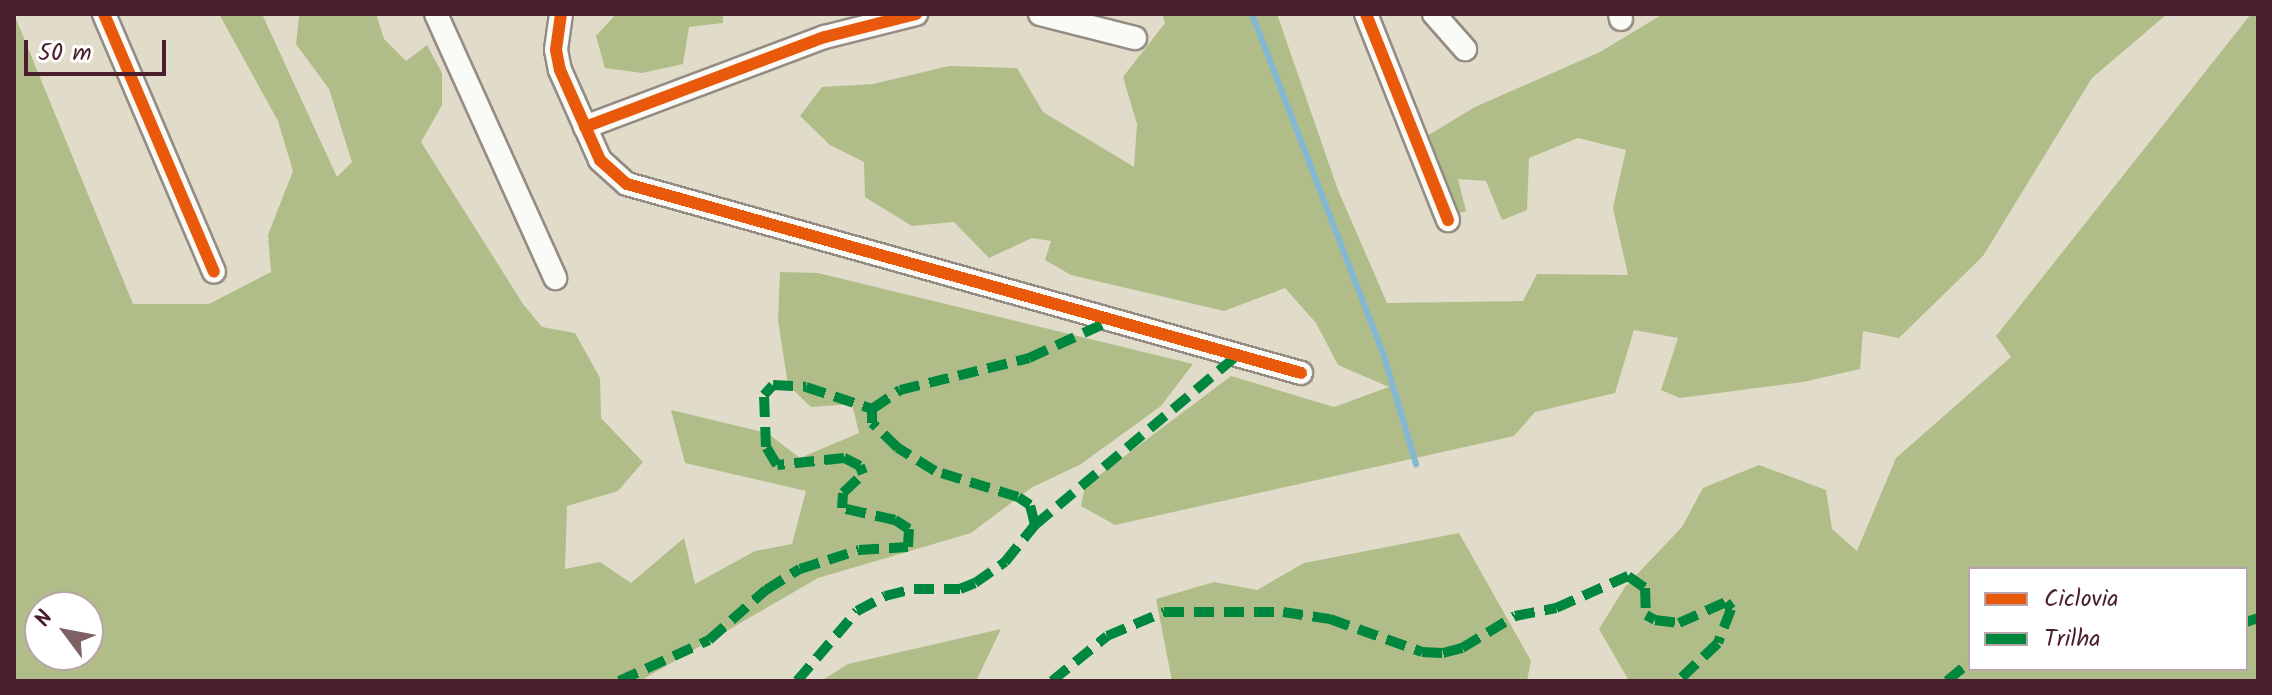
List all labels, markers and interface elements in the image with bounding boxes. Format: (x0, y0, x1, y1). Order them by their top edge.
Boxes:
scale bar (28, 24, 170, 74)
text: 50 m (38, 34, 92, 73)
legend (1968, 567, 2248, 671)
text: Ciclovia (2044, 580, 2119, 619)
north arrow (24, 591, 104, 671)
text: N (26, 604, 63, 634)
text: Trilha (2044, 620, 2101, 659)

